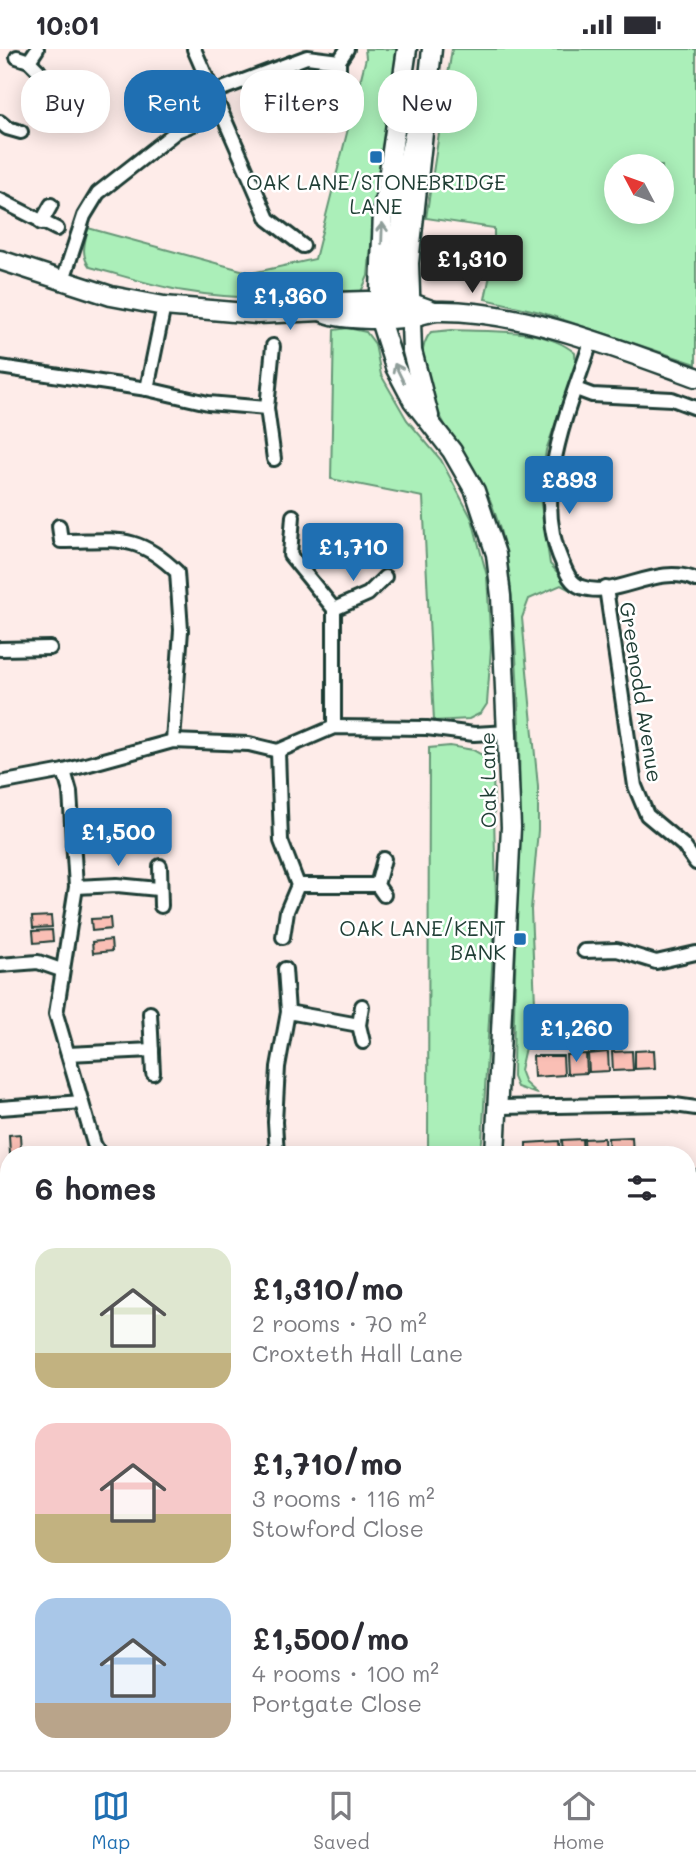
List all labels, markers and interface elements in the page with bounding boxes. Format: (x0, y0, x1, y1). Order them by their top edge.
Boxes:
text: 10:01 (35, 8, 100, 42)
chip: Buy (21, 70, 110, 133)
chip: Rent (124, 70, 226, 133)
chip: Filters (240, 70, 364, 133)
chip: New (378, 70, 477, 133)
marker: OAK LANE/STONEBRIDGE LANE (368, 149, 384, 165)
north arrow (604, 154, 674, 224)
map controls (604, 154, 674, 224)
place label: OAK LANE/STONEBRIDGE LANE (246, 168, 506, 219)
one-way arrow (375, 222, 388, 245)
pin: £1,310 (415, 236, 529, 295)
text: £1,310 (437, 243, 507, 273)
pin: £1,360 (233, 273, 347, 332)
text: £1,360 (253, 280, 327, 310)
one-way arrow (391, 363, 405, 384)
pin: £893 (528, 456, 610, 516)
text: £893 (541, 464, 597, 494)
pin: £1,710 (296, 524, 410, 583)
text: £1,710 (318, 531, 388, 561)
street label: Greenodd Avenue (614, 600, 670, 784)
street label: Oak Lane (473, 732, 501, 828)
pin: £1,500 (61, 809, 175, 868)
text: £1,500 (81, 816, 155, 846)
place label: OAK LANE/KENT BANK (339, 914, 506, 965)
marker: OAK LANE/KENT BANK (512, 931, 528, 947)
pin: £1,260 (519, 1005, 633, 1064)
text: £1,260 (539, 1012, 613, 1042)
text: 6 homes (35, 1168, 156, 1208)
icon: filters (623, 1169, 661, 1207)
text: £1,310/mo (252, 1268, 403, 1308)
icon: home (91, 1276, 175, 1360)
text: 2 rooms · 70 m² (252, 1308, 427, 1338)
text: Croxteth Hall Lane (252, 1338, 463, 1368)
text: £1,710/mo (252, 1443, 402, 1483)
icon: home (91, 1451, 175, 1535)
text: 3 rooms · 116 m² (252, 1483, 435, 1513)
text: Stowford Close (252, 1513, 424, 1543)
text: £1,500/mo (252, 1618, 409, 1658)
icon: home (91, 1626, 175, 1710)
text: 4 rooms · 100 m² (252, 1658, 439, 1688)
text: Portgate Close (252, 1688, 422, 1718)
tab: Map (92, 1787, 130, 1854)
tab: Saved (313, 1787, 370, 1854)
tab: Home (553, 1787, 604, 1854)

